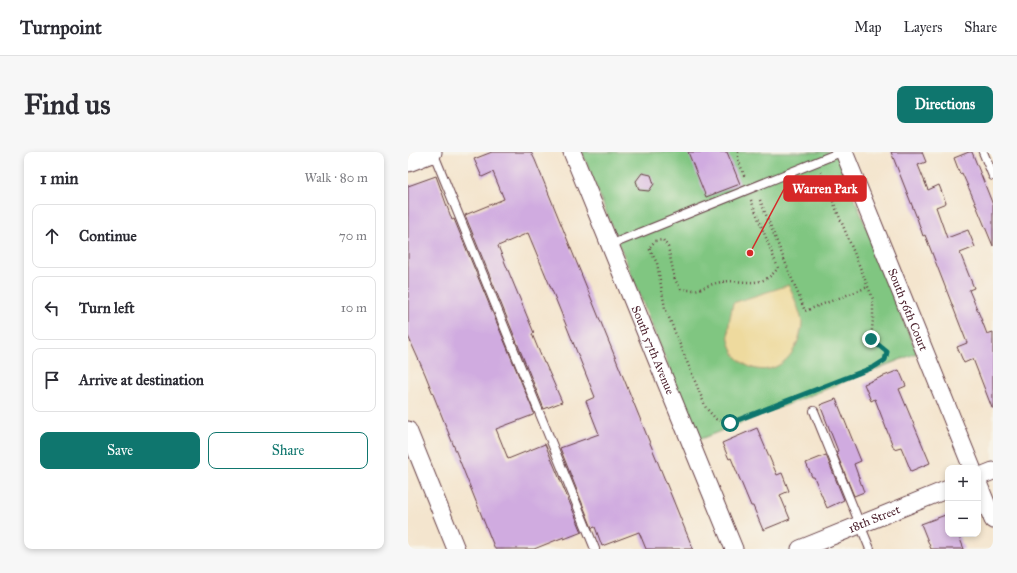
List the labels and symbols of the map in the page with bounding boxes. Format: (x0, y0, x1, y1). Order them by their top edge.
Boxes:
callout: Warren Park (784, 176, 866, 201)
text: Warren Park (792, 181, 859, 197)
street label: South 56th Court (885, 266, 931, 354)
street label: South 57th Avenue (629, 304, 677, 397)
route end (862, 330, 880, 348)
route start (721, 414, 739, 432)
street label: 18th Street (846, 502, 903, 536)

